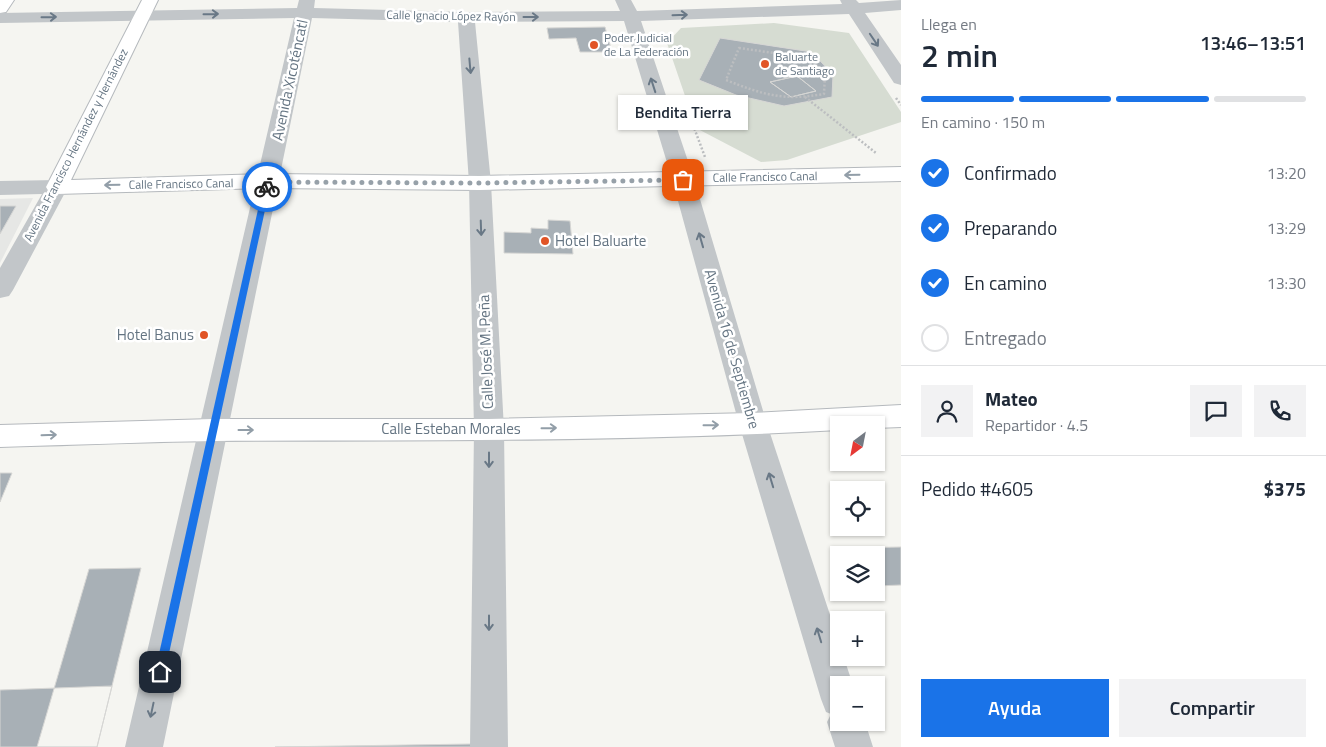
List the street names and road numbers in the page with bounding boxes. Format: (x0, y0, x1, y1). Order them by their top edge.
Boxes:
street label: Calle Ignacio López Rayón (386, 5, 516, 26)
street label: Avenida Xicoténcatl (265, 17, 314, 142)
street label: Avenida Francisco Hernández y Hernández (18, 45, 133, 244)
street label: Calle Francisco Canal (712, 166, 818, 187)
street label: Calle Francisco Canal (128, 173, 234, 194)
street label: Avenida 16 de Septiembre (699, 266, 766, 431)
street label: Calle José M. Peña (472, 294, 499, 410)
street label: Calle Esteban Morales (381, 417, 521, 440)

